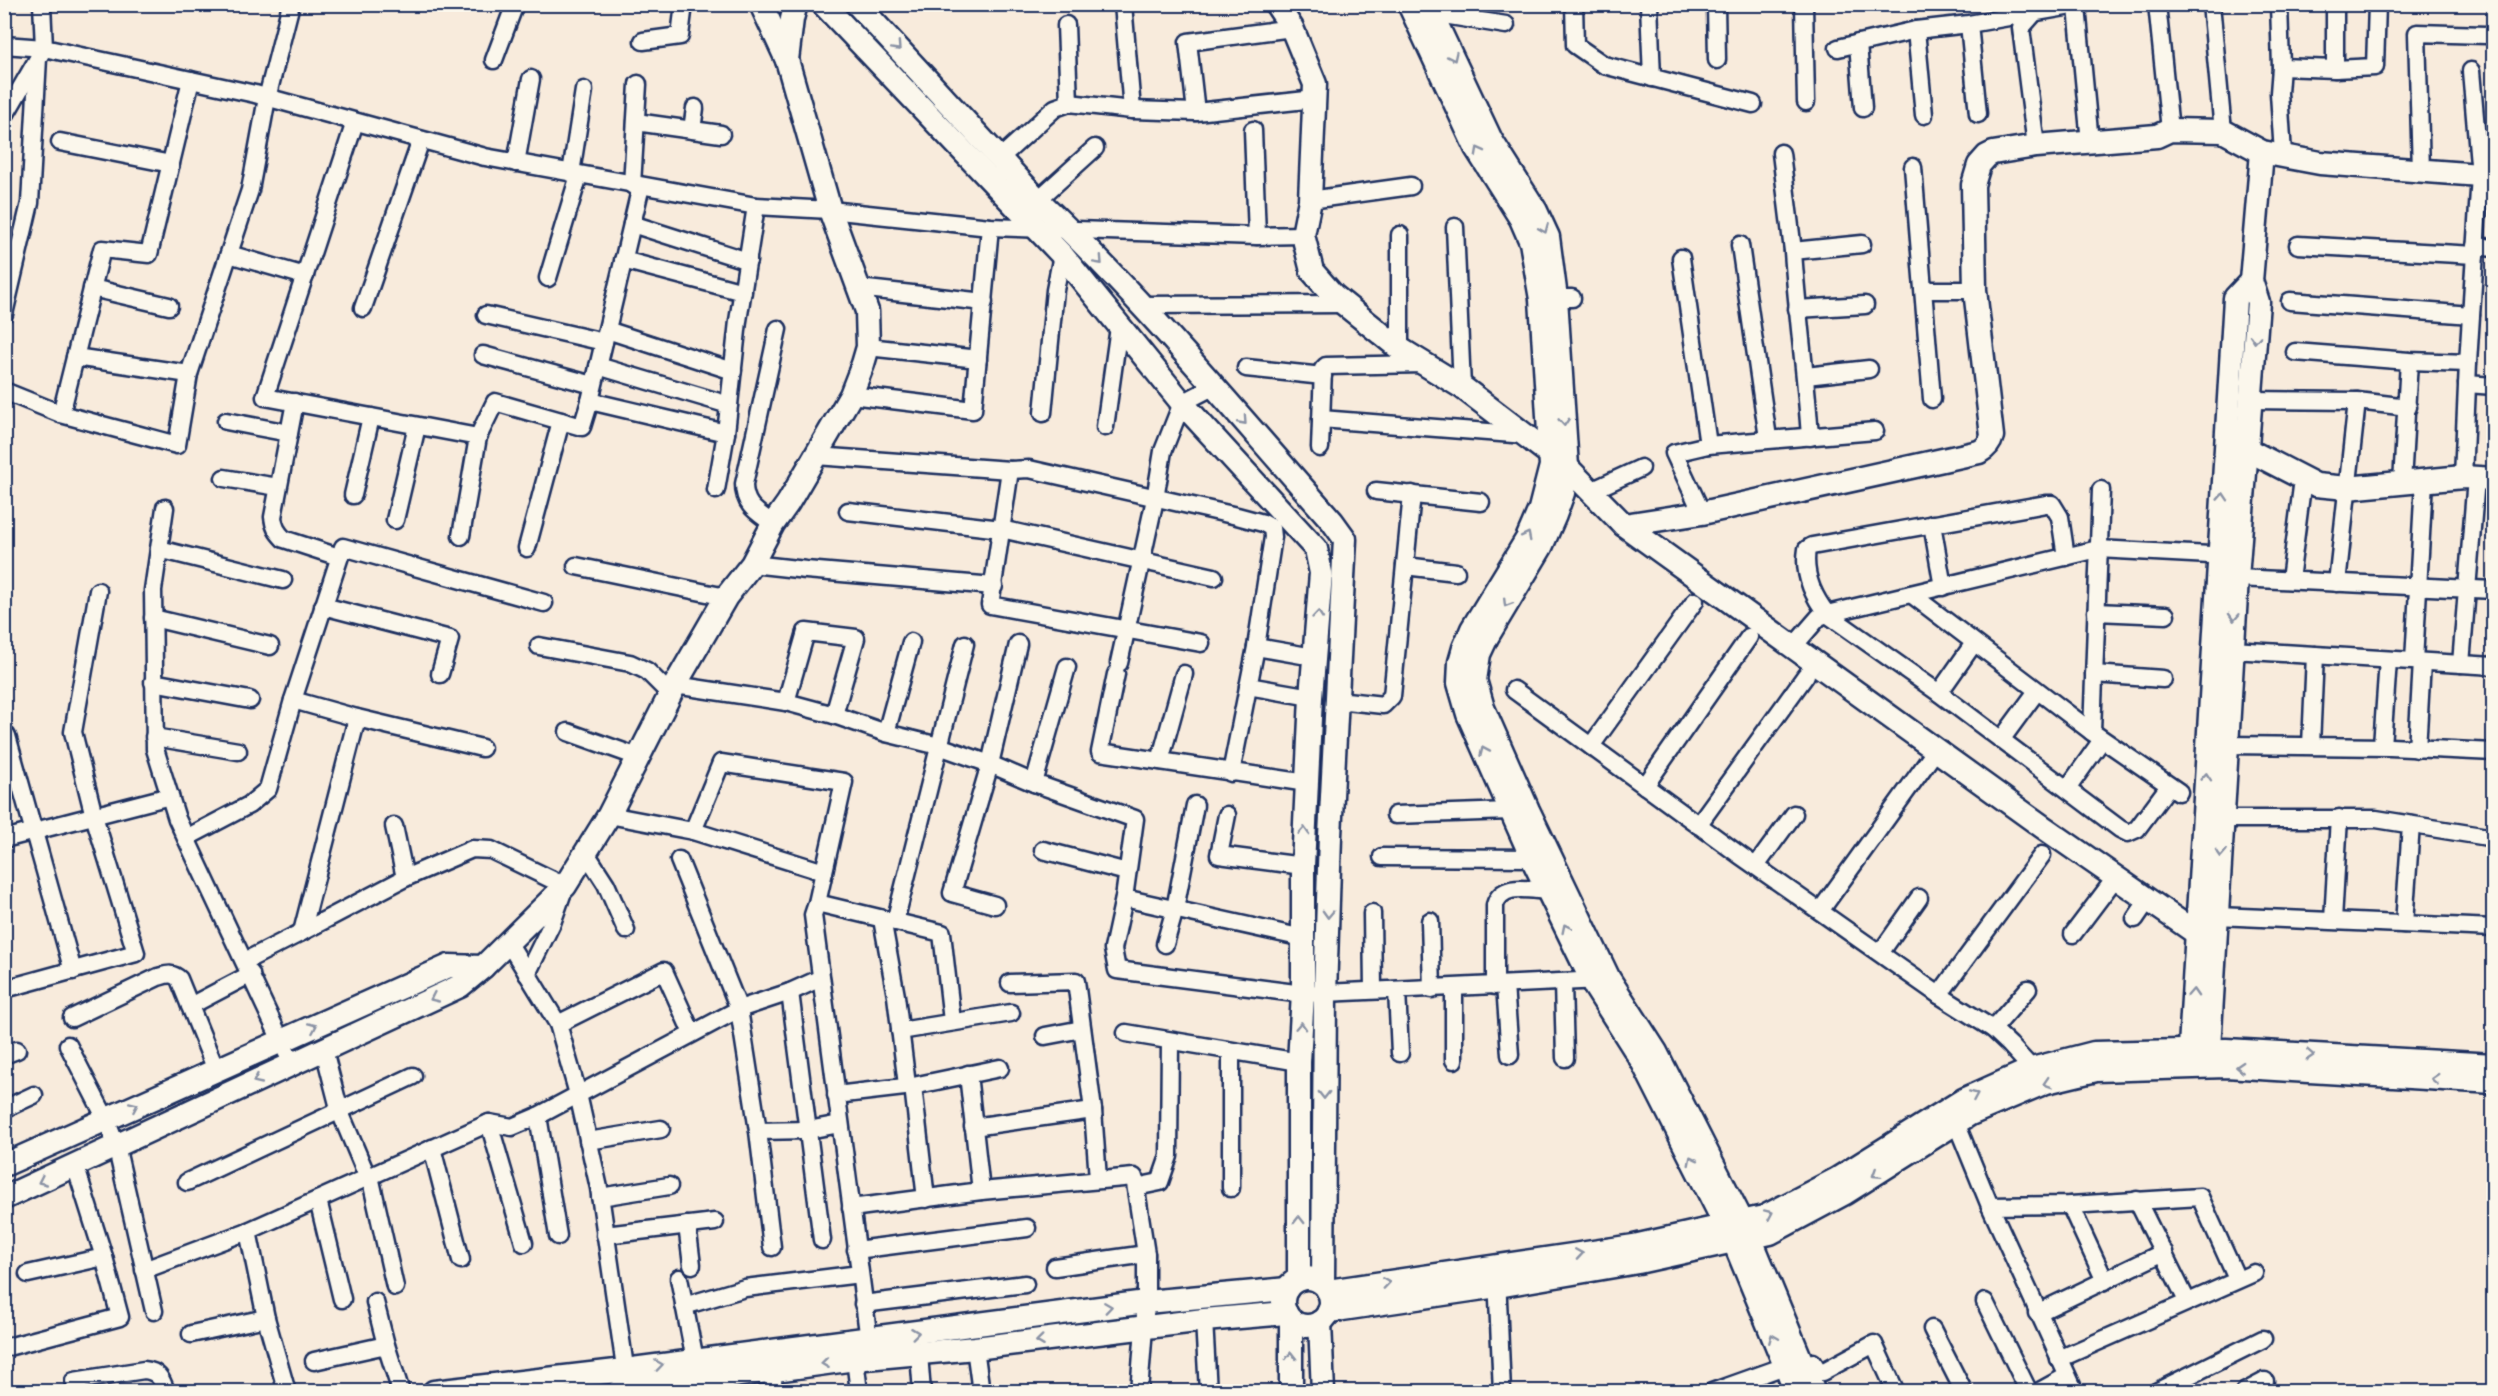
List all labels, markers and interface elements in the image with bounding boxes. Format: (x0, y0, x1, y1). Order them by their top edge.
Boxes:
one-way arrow (890, 41, 901, 51)
one-way arrow (1445, 51, 1457, 62)
one-way arrow (1475, 147, 1486, 157)
one-way arrow (1537, 223, 1549, 234)
one-way arrow (1091, 253, 1102, 264)
one-way arrow (2249, 334, 2262, 343)
one-way arrow (1236, 414, 1247, 425)
one-way arrow (1557, 418, 1570, 427)
one-way arrow (2216, 493, 2229, 502)
one-way arrow (1520, 532, 1532, 543)
one-way arrow (1503, 597, 1515, 607)
one-way arrow (1311, 611, 1324, 620)
one-way arrow (2228, 612, 2241, 621)
one-way arrow (1479, 746, 1491, 757)
one-way arrow (2199, 773, 2212, 782)
one-way arrow (1298, 826, 1311, 835)
one-way arrow (2214, 849, 2227, 858)
one-way arrow (1321, 909, 1334, 918)
one-way arrow (1561, 923, 1573, 934)
one-way arrow (2186, 989, 2199, 998)
one-way arrow (429, 991, 440, 1003)
one-way arrow (1294, 1021, 1307, 1030)
one-way arrow (306, 1023, 317, 1035)
one-way arrow (2306, 1048, 2315, 1061)
one-way arrow (2236, 1061, 2245, 1074)
one-way arrow (2431, 1072, 2440, 1085)
one-way arrow (252, 1073, 263, 1085)
one-way arrow (2042, 1076, 2053, 1088)
one-way arrow (1967, 1090, 1978, 1102)
one-way arrow (1318, 1091, 1330, 1100)
one-way arrow (128, 1101, 139, 1113)
one-way arrow (1688, 1156, 1700, 1167)
one-way arrow (1872, 1167, 1883, 1178)
one-way arrow (38, 1173, 49, 1185)
one-way arrow (1763, 1209, 1774, 1221)
one-way arrow (1293, 1216, 1305, 1225)
one-way arrow (1574, 1249, 1584, 1261)
one-way arrow (1381, 1277, 1391, 1289)
one-way arrow (1103, 1301, 1113, 1314)
one-way arrow (910, 1328, 919, 1340)
one-way arrow (1768, 1333, 1780, 1344)
one-way arrow (1035, 1334, 1044, 1346)
one-way arrow (1285, 1351, 1297, 1360)
one-way arrow (821, 1356, 830, 1369)
one-way arrow (654, 1360, 663, 1372)

